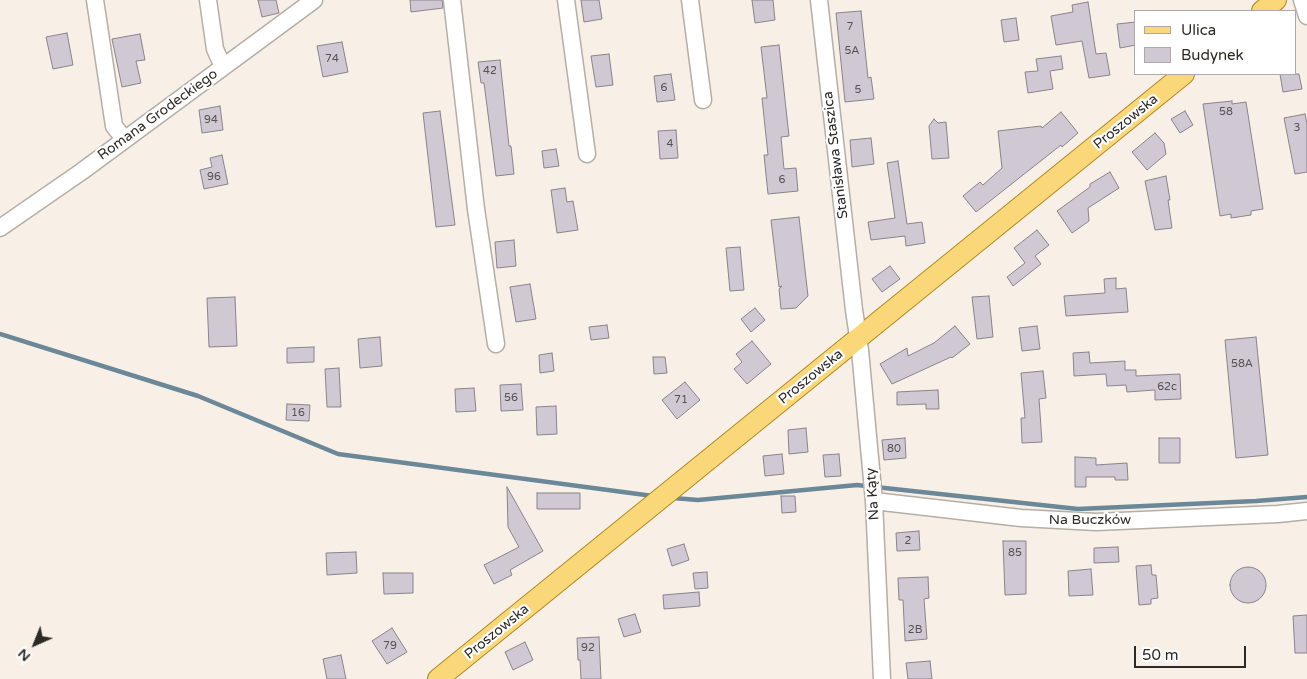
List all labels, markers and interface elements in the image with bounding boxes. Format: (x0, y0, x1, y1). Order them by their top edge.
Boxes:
legend (1134, 10, 1297, 75)
house number: 7 (847, 20, 853, 34)
text: Ulica (1181, 21, 1216, 39)
house number: 5A (844, 44, 860, 58)
text: Budynek (1181, 46, 1244, 64)
house number: 74 (325, 52, 339, 66)
house number: 42 (483, 64, 497, 78)
street label: Romana Grodeckiego (95, 66, 221, 164)
house number: 6 (661, 81, 667, 95)
house number: 5 (855, 83, 861, 97)
street label: Stanisława Staszica (820, 90, 852, 220)
street label: Proszowska (1090, 91, 1162, 153)
house number: 58 (1219, 105, 1233, 119)
house number: 94 (204, 113, 218, 127)
house number: 3 (1294, 121, 1300, 135)
house number: 4 (667, 137, 673, 151)
house number: 96 (207, 170, 221, 184)
house number: 6 (779, 173, 785, 187)
street label: Proszowska (775, 346, 847, 408)
house number: 58A (1231, 357, 1253, 371)
house number: 62c (1157, 380, 1177, 394)
house number: 56 (504, 391, 518, 405)
house number: 71 (674, 393, 688, 407)
house number: 16 (291, 406, 305, 420)
house number: 80 (887, 442, 901, 456)
street label: Na Kąty (863, 467, 883, 521)
street label: Na Buczków (1049, 512, 1131, 528)
house number: 2 (905, 534, 911, 548)
house number: 85 (1008, 546, 1022, 560)
street label: Proszowska (461, 601, 533, 663)
north arrow (10, 619, 60, 669)
house number: 2B (908, 623, 922, 637)
scale bar (1137, 636, 1250, 668)
house number: 79 (383, 639, 397, 653)
house number: 92 (581, 641, 595, 655)
text: N (14, 645, 34, 665)
text: 50 m (1142, 646, 1179, 664)

